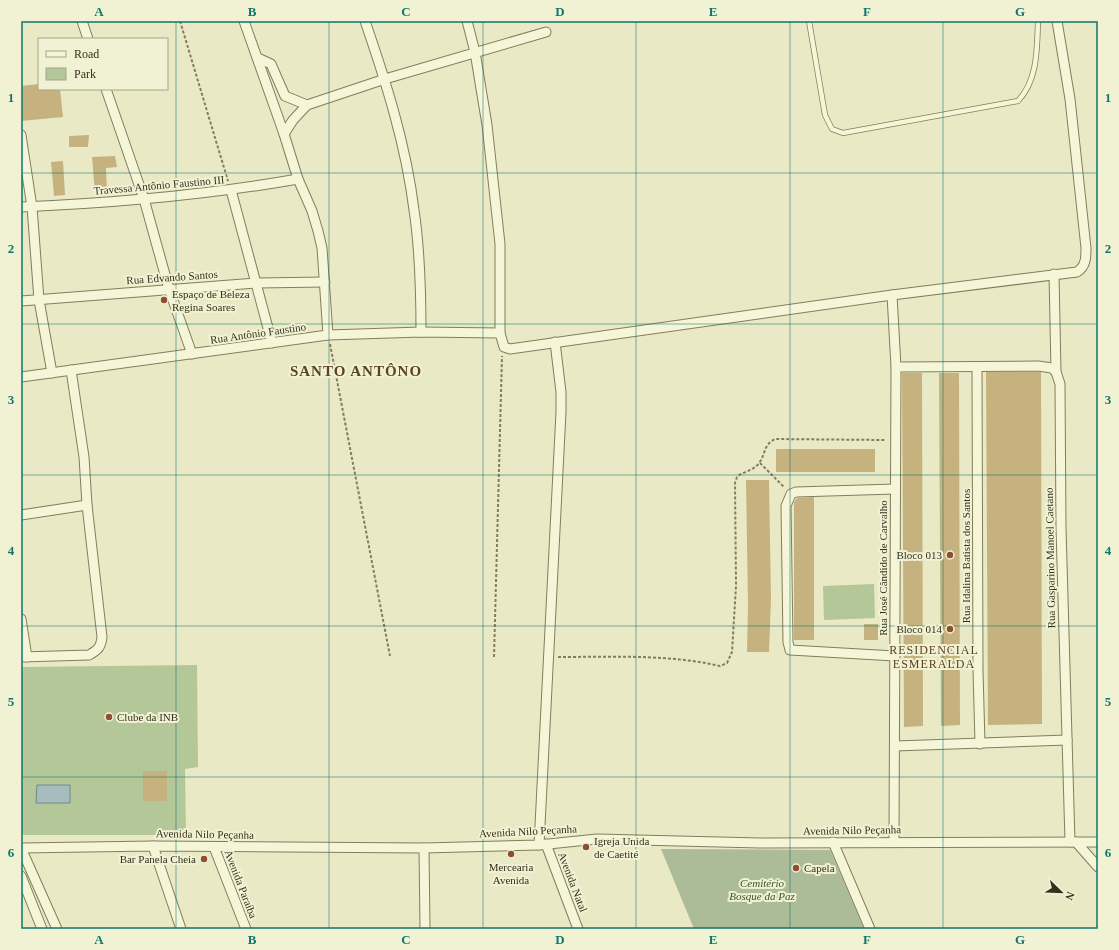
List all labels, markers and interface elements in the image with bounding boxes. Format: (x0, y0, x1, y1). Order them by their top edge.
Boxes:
text: A (94, 4, 104, 19)
text: B (248, 4, 257, 19)
text: C (401, 4, 411, 19)
text: D (555, 4, 565, 19)
text: E (709, 4, 717, 19)
text: F (863, 4, 871, 19)
text: G (1015, 4, 1025, 19)
legend (38, 38, 168, 90)
text: Road (74, 47, 99, 61)
text: Park (74, 67, 96, 81)
text: 1 (8, 90, 14, 105)
text: 1 (1105, 90, 1111, 105)
street label: Travessa Antônio Faustino III (93, 173, 225, 197)
text: 2 (8, 241, 14, 256)
text: 2 (1105, 241, 1111, 256)
street label: Rua Edvando Santos (126, 268, 218, 286)
place label: Espaço de Beleza Regina Soares (172, 288, 250, 313)
marker: Espaço de Beleza Regina Soares (159, 295, 169, 305)
street label: Rua Antônio Faustino (209, 320, 307, 346)
district label: SANTO ANTÔNO (290, 363, 422, 379)
text: 3 (8, 392, 15, 407)
text: 3 (1105, 392, 1112, 407)
street label: Rua Gasparino Manoel Caetano (1043, 487, 1057, 629)
street label: Rua Idalina Batista dos Santos (960, 489, 972, 623)
street label: Rua José Cândido de Carvalho (877, 500, 889, 636)
text: 4 (8, 543, 15, 558)
text: 4 (1105, 543, 1112, 558)
place label: Bloco 013 (896, 549, 942, 561)
marker: Bloco 013 (945, 550, 955, 560)
place label: Bloco 014 (896, 623, 942, 635)
marker: Bloco 014 (945, 624, 955, 634)
district label: RESIDENCIAL ESMERALDA (889, 643, 979, 671)
text: 5 (8, 694, 15, 709)
text: 5 (1105, 694, 1112, 709)
place label: Clube da INB (117, 711, 178, 723)
marker: Clube da INB (104, 712, 114, 722)
street label: Avenida Nilo Peçanha (479, 822, 577, 840)
street label: Avenida Nilo Peçanha (803, 823, 901, 837)
street label: Avenida Nilo Peçanha (156, 827, 254, 841)
place label: Igreja Unida de Caetité (594, 835, 649, 860)
marker: Igreja Unida de Caetité (581, 842, 591, 852)
text: 6 (8, 845, 15, 860)
text: 6 (1105, 845, 1112, 860)
street label: Avenida Paraíba (222, 848, 260, 920)
marker: Mercearia Avenida (506, 849, 516, 859)
street label: Avenida Natal (556, 850, 590, 914)
place label: Bar Panela Cheia (120, 853, 196, 865)
marker: Bar Panela Cheia (199, 854, 209, 864)
place label: Mercearia Avenida (489, 861, 533, 886)
place label: Capela (804, 862, 835, 874)
marker: Capela (791, 863, 801, 873)
north arrow (1041, 872, 1081, 912)
park label: Cemitério Bosque da Paz (729, 877, 795, 902)
text: N (1063, 890, 1077, 902)
text: A (94, 932, 104, 947)
text: B (248, 932, 257, 947)
text: C (401, 932, 411, 947)
text: D (555, 932, 565, 947)
text: E (709, 932, 717, 947)
text: F (863, 932, 871, 947)
text: G (1015, 932, 1025, 947)

